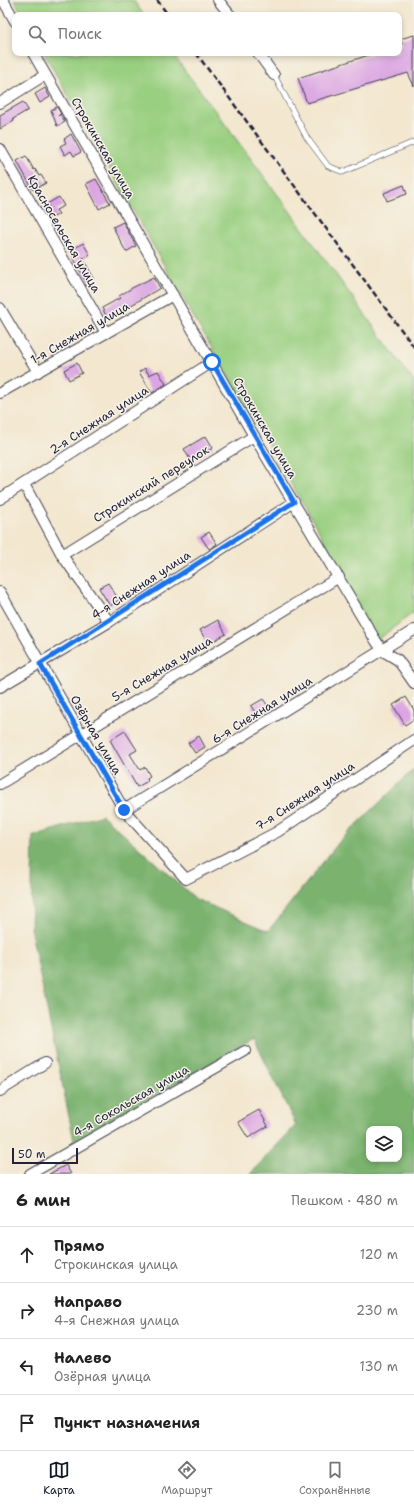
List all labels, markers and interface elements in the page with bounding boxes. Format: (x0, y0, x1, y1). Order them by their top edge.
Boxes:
search box (12, 12, 402, 56)
icon: search (26, 23, 48, 45)
text: Поиск (58, 24, 102, 44)
street label: Строкинская улица (67, 94, 139, 202)
street label: Красносельская улица (24, 172, 105, 296)
street label: 1-я Снежная улица (28, 298, 133, 368)
route start (203, 353, 221, 371)
street label: Строкинская улица (229, 374, 301, 482)
street label: 2-я Снежная улица (47, 382, 152, 458)
street label: Строкинский переулок (90, 441, 212, 526)
street label: 4-я Снежная улица (88, 547, 194, 623)
street label: 5-я Снежная улица (109, 632, 216, 705)
street label: 6-я Снежная улица (209, 672, 316, 747)
street label: Озёрная улица (67, 692, 126, 778)
street label: 7-я Снежная улица (252, 758, 358, 834)
route end (115, 801, 133, 819)
street label: 4-я Сокольская улица (70, 1061, 192, 1141)
map controls (366, 1126, 402, 1162)
button: layers (366, 1126, 402, 1162)
scale bar (12, 1146, 78, 1165)
text: 50 m (18, 1147, 46, 1162)
text: 6 мин (16, 1189, 71, 1211)
text: Пешком · 480 m (291, 1192, 398, 1209)
text: Прямо (54, 1236, 104, 1256)
icon: ahead (16, 1244, 38, 1266)
text: 120 m (360, 1246, 398, 1263)
text: Строкинская улица (54, 1256, 178, 1273)
text: Направо (54, 1292, 122, 1312)
icon: right (16, 1300, 38, 1322)
text: 230 m (356, 1302, 398, 1319)
text: 4-я Снежная улица (54, 1312, 179, 1329)
text: Налево (54, 1348, 112, 1368)
icon: left (16, 1356, 38, 1378)
text: 130 m (360, 1358, 398, 1375)
text: Озёрная улица (54, 1368, 151, 1385)
icon: arrive (16, 1412, 38, 1434)
text: Пункт назначения (54, 1413, 200, 1433)
tab: Карта (43, 1459, 75, 1498)
tab: Маршрут (161, 1459, 212, 1498)
tab: Сохранённые (299, 1459, 371, 1498)

